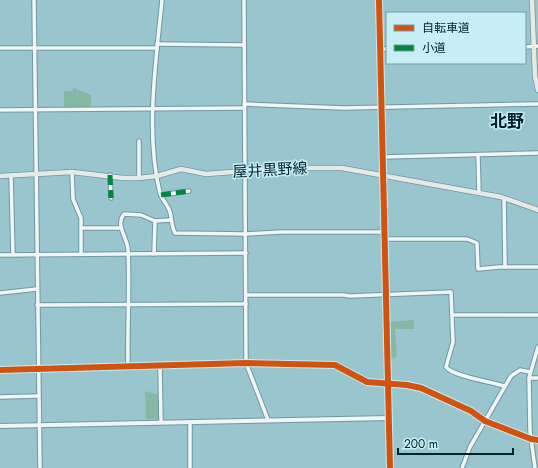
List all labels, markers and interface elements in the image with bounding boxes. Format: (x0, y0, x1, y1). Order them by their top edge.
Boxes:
legend (386, 12, 526, 64)
text: 自転車道 (422, 19, 470, 37)
text: 小道 (422, 39, 446, 57)
district label: 北野 (490, 109, 524, 133)
street label: 屋井黒野線 (232, 157, 308, 183)
scale bar (398, 430, 513, 456)
text: 200 m (404, 435, 438, 453)

